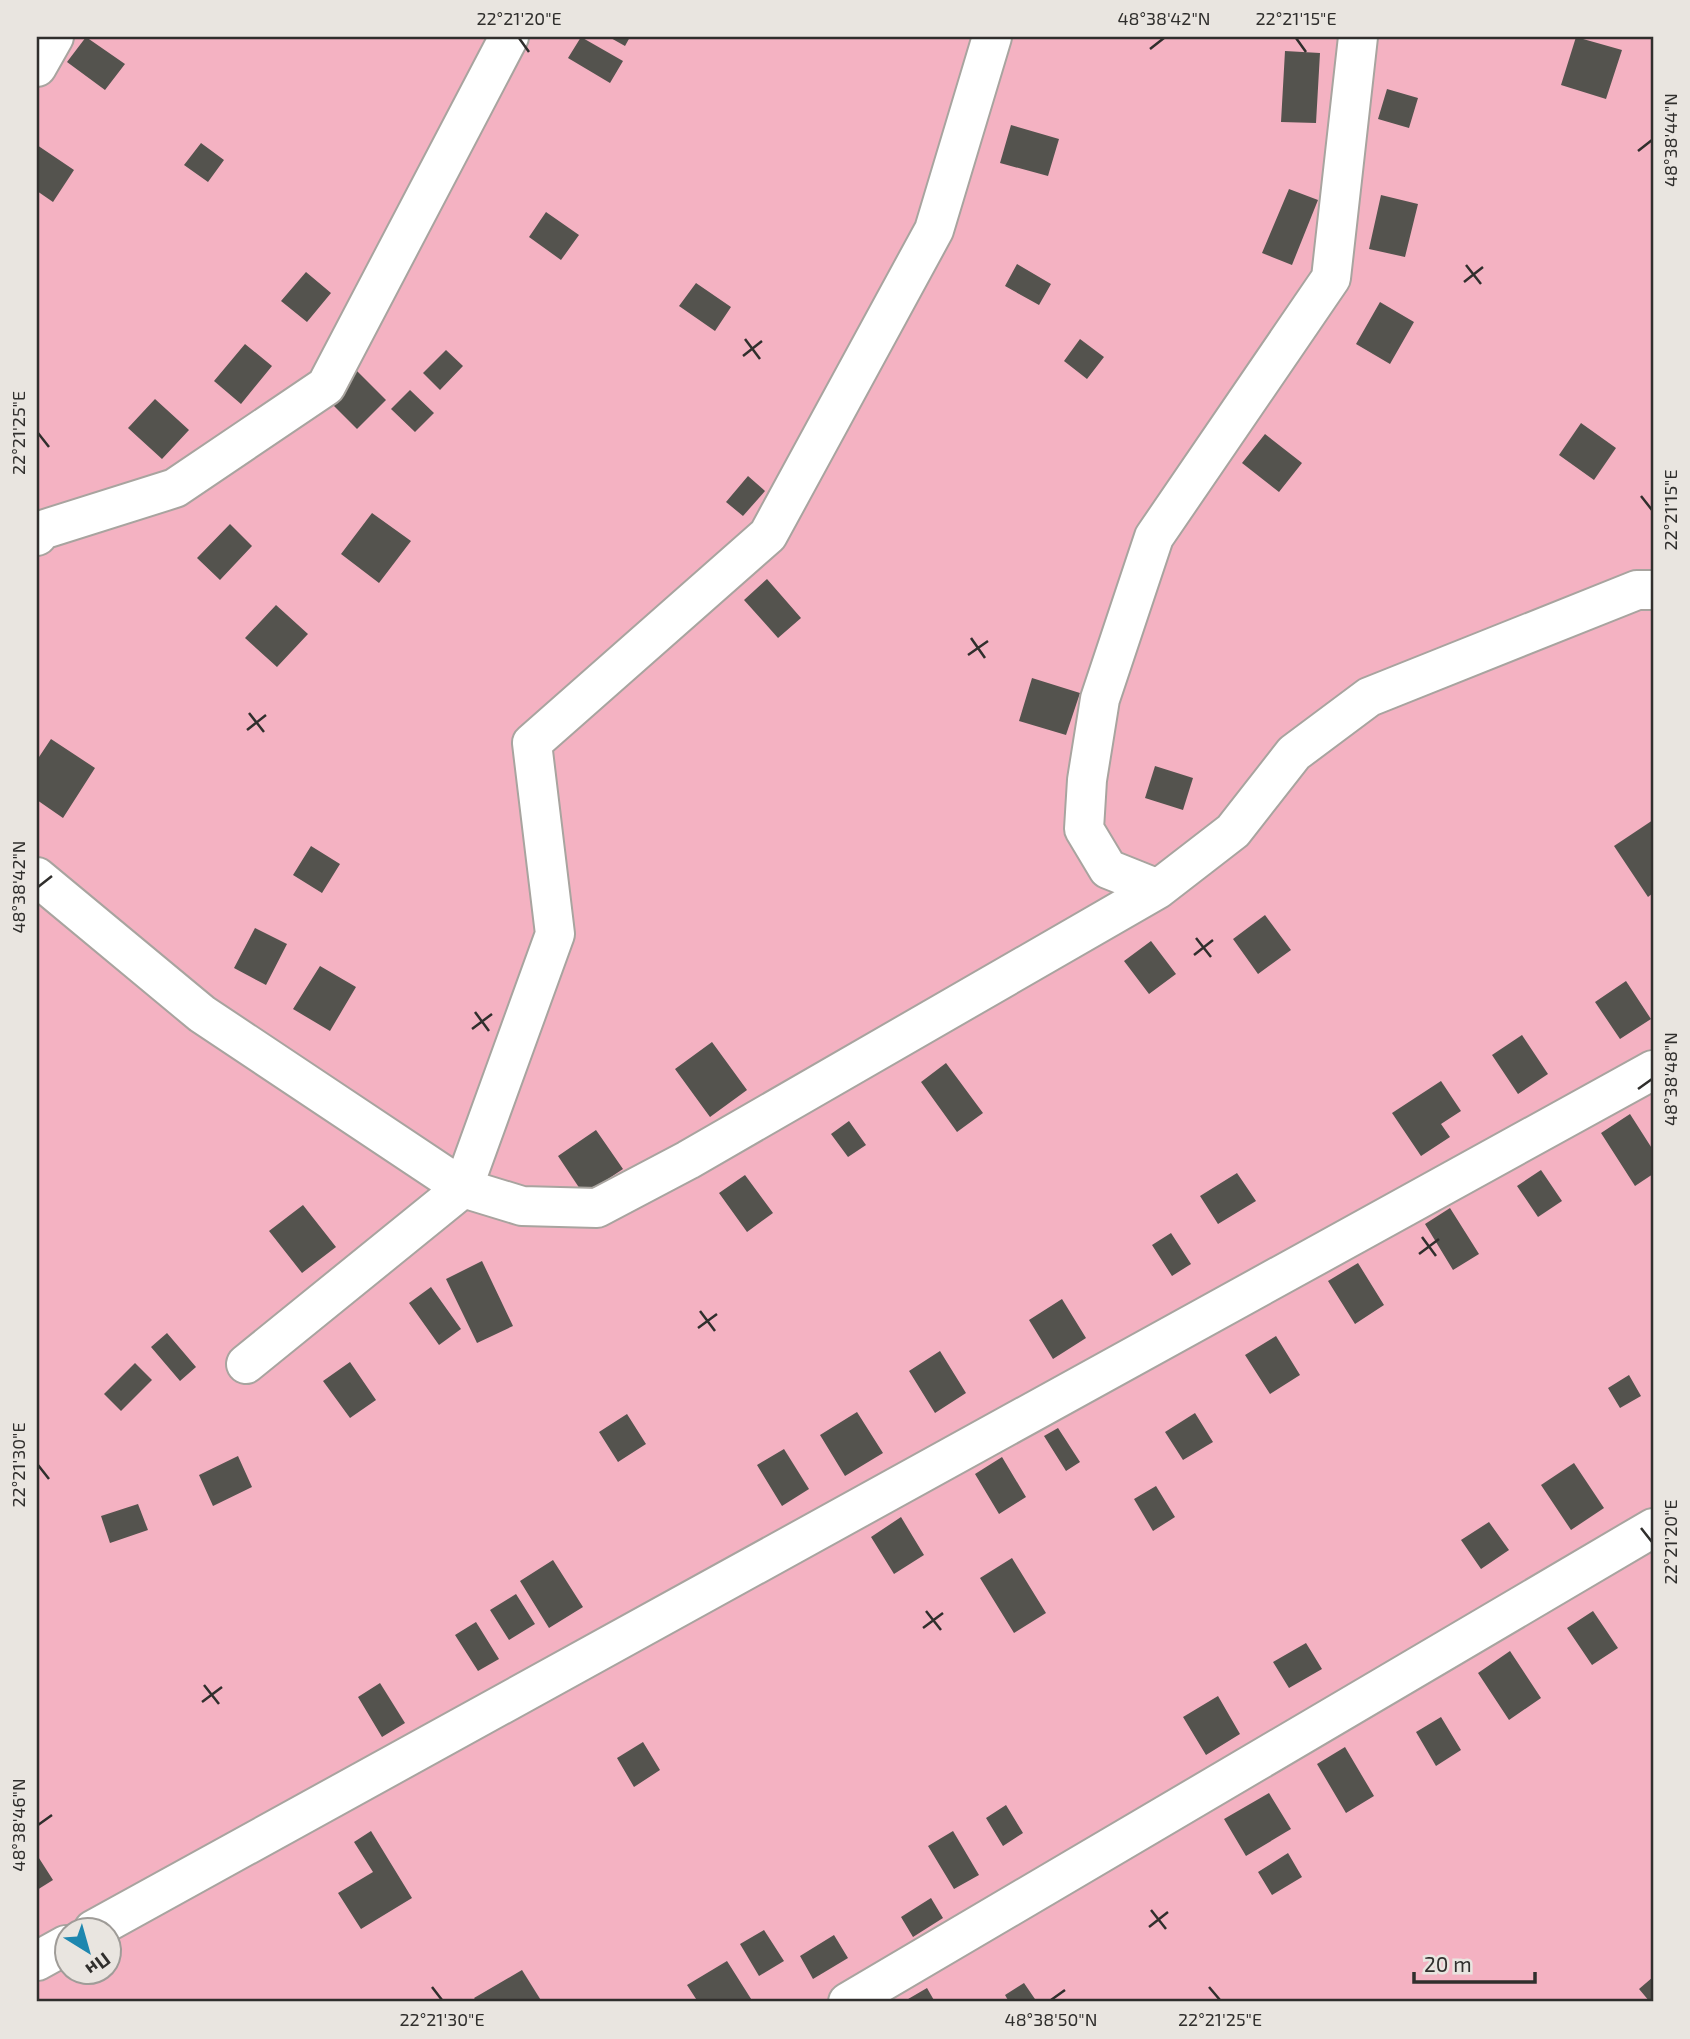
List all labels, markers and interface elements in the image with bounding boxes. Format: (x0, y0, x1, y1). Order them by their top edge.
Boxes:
text: 22°21'20"E (476, 7, 562, 29)
text: 48°38'42"N (1117, 7, 1211, 29)
text: 22°21'15"E (1255, 7, 1337, 29)
text: 48°38'44"N (1659, 93, 1681, 187)
text: 22°21'25"E (7, 391, 29, 475)
text: 22°21'15"E (1659, 469, 1681, 551)
text: 48°38'42"N (7, 840, 29, 934)
text: 48°38'48"N (1659, 1032, 1681, 1126)
text: 22°21'30"E (7, 1422, 29, 1508)
text: 22°21'20"E (1659, 1499, 1681, 1585)
text: 48°38'46"N (7, 1778, 29, 1872)
north arrow (52, 1916, 122, 1986)
scale bar (1414, 1941, 1534, 1985)
text: Пн (82, 1948, 115, 1982)
text: 20 m (1424, 1951, 1472, 1976)
text: 22°21'30"E (399, 2008, 485, 2030)
text: 48°38'50"N (1005, 2008, 1097, 2030)
text: 22°21'25"E (1178, 2008, 1262, 2030)

